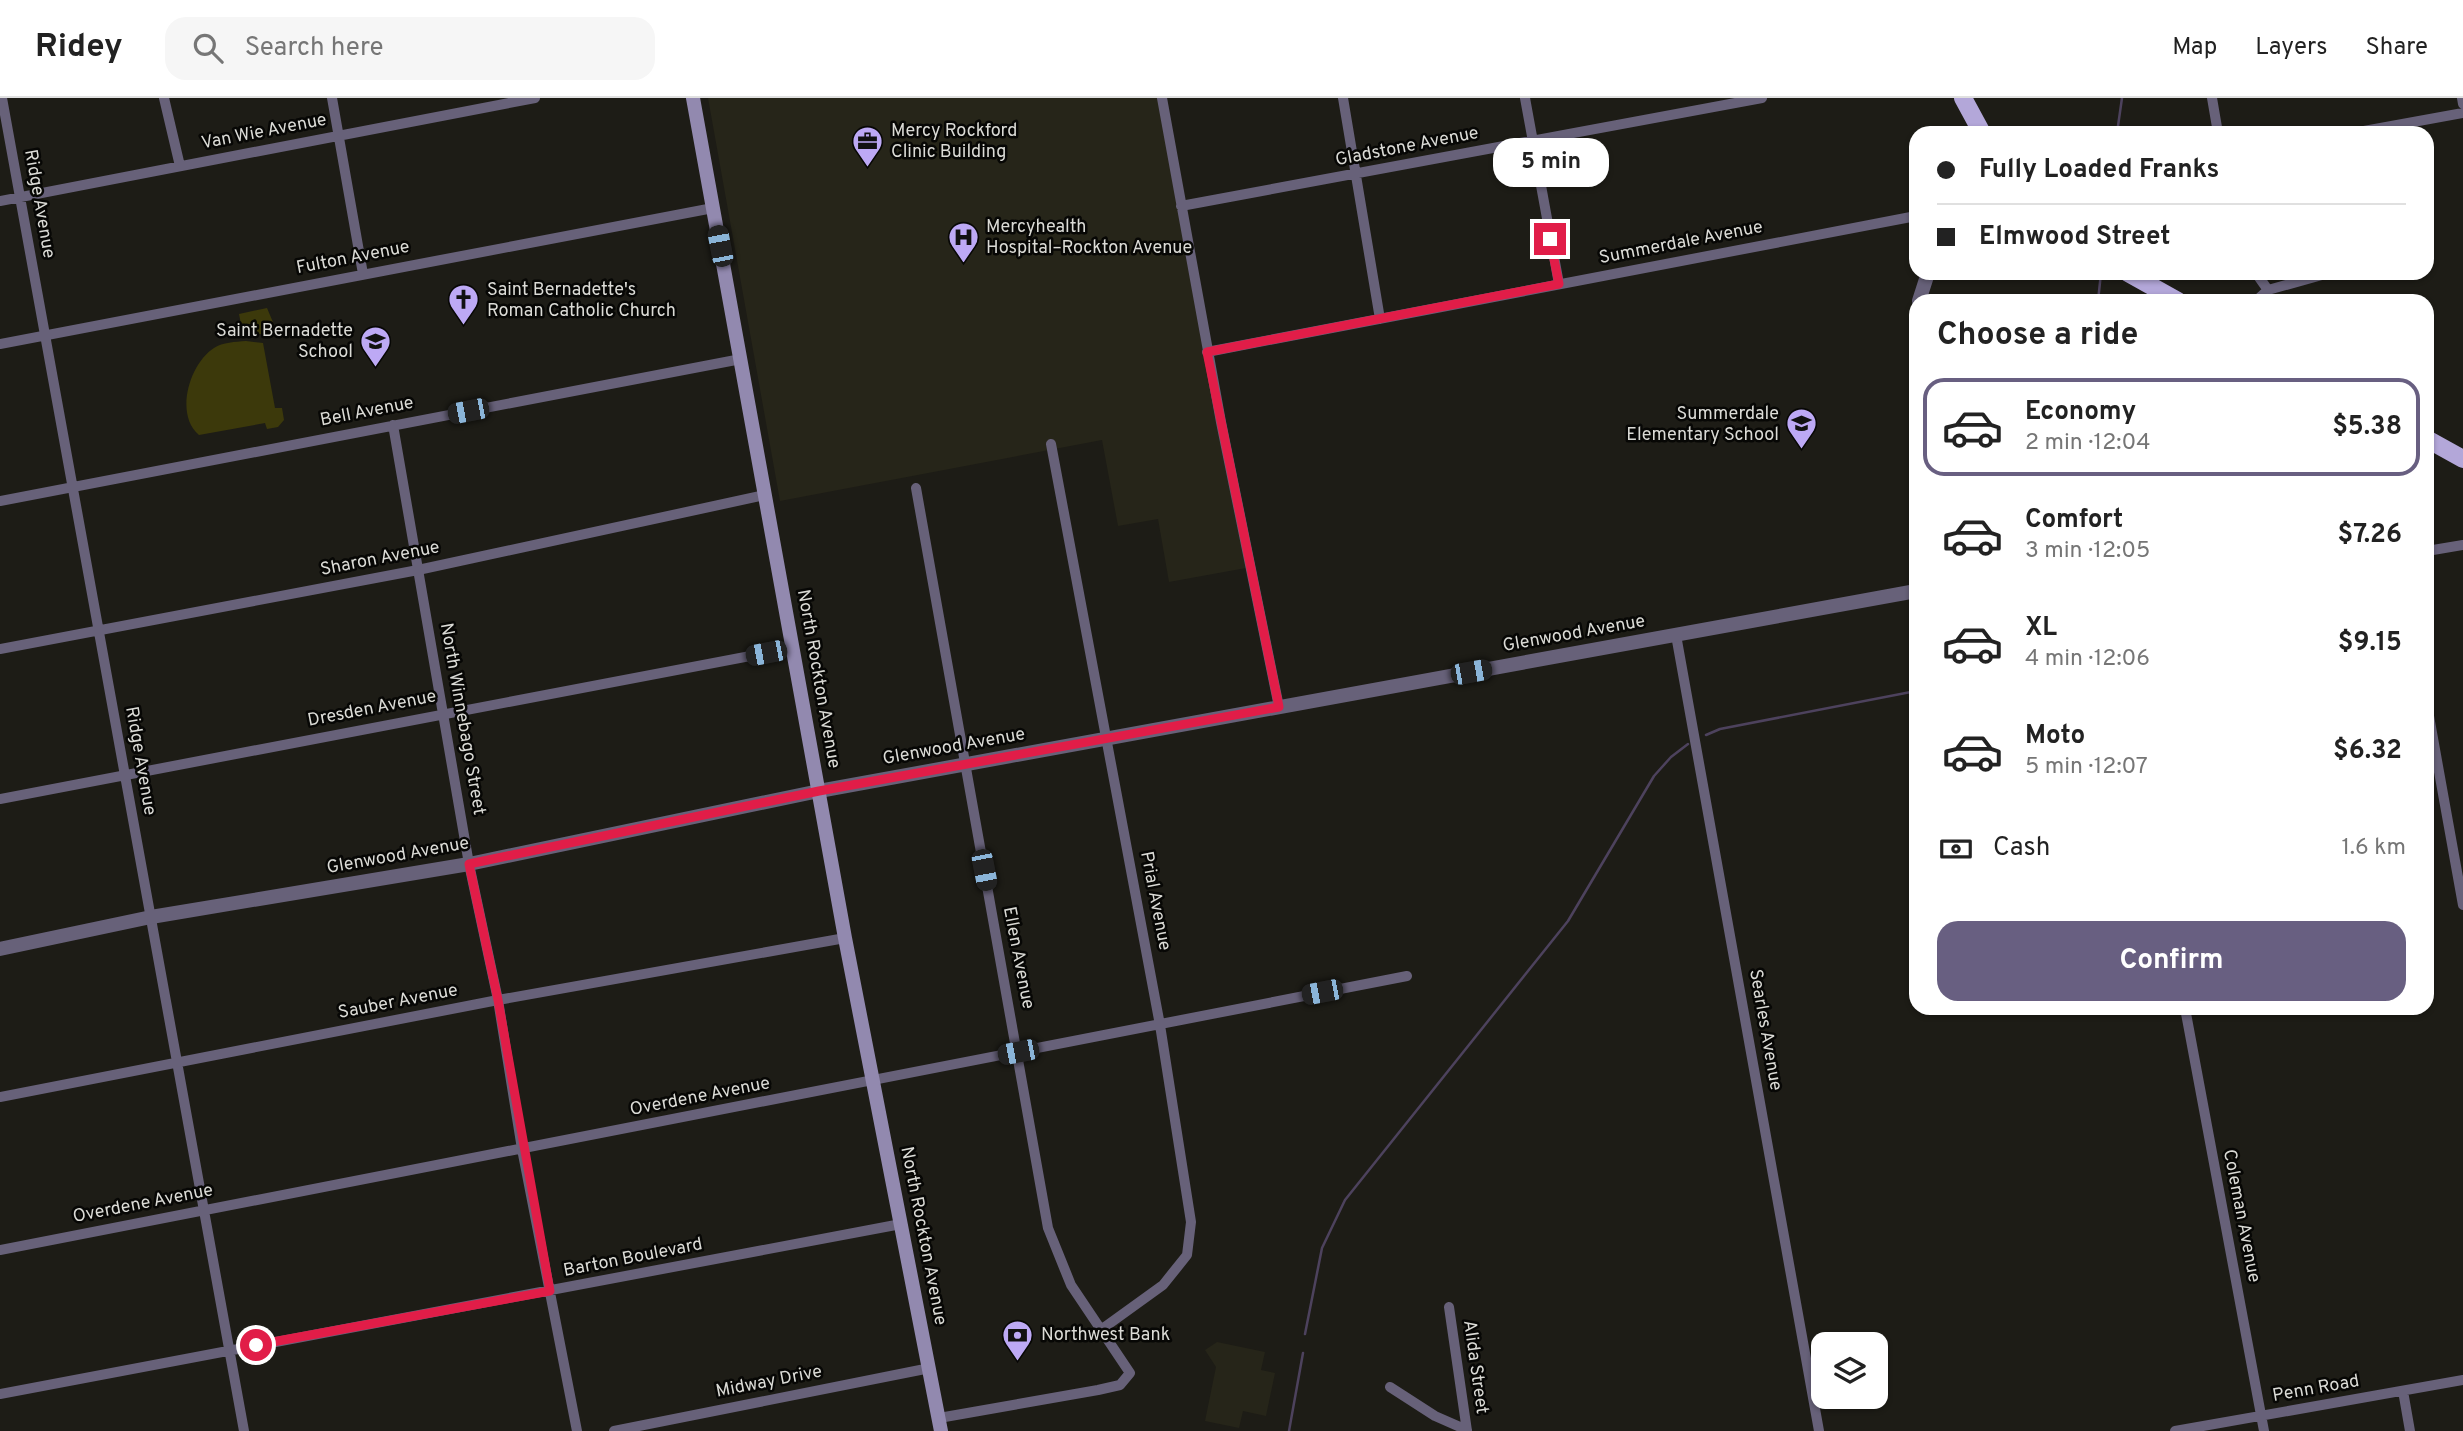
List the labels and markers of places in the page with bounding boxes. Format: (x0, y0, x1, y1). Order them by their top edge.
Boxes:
place label: Mercy Rockford Clinic Building (891, 120, 1017, 164)
office icon: Mercy Rockford Clinic Building (851, 124, 885, 168)
place label: Mercyhealth Hospital–Rockton Avenue (986, 216, 1192, 260)
hospital icon: Mercyhealth Hospital–Rockton Avenue (946, 220, 980, 264)
place label: Saint Bernadette's Roman Catholic Church (487, 279, 676, 323)
church icon: Saint Bernadette's Roman Catholic Church (447, 283, 481, 327)
place label: Saint Bernadette School (216, 320, 353, 364)
school or university icon: Saint Bernadette School (359, 324, 393, 368)
place label: Summerdale Elementary School (1626, 403, 1779, 447)
school or university icon: Summerdale Elementary School (1785, 407, 1819, 451)
bank icon: Northwest Bank (1001, 1318, 1035, 1362)
place label: Northwest Bank (1041, 1324, 1170, 1347)

